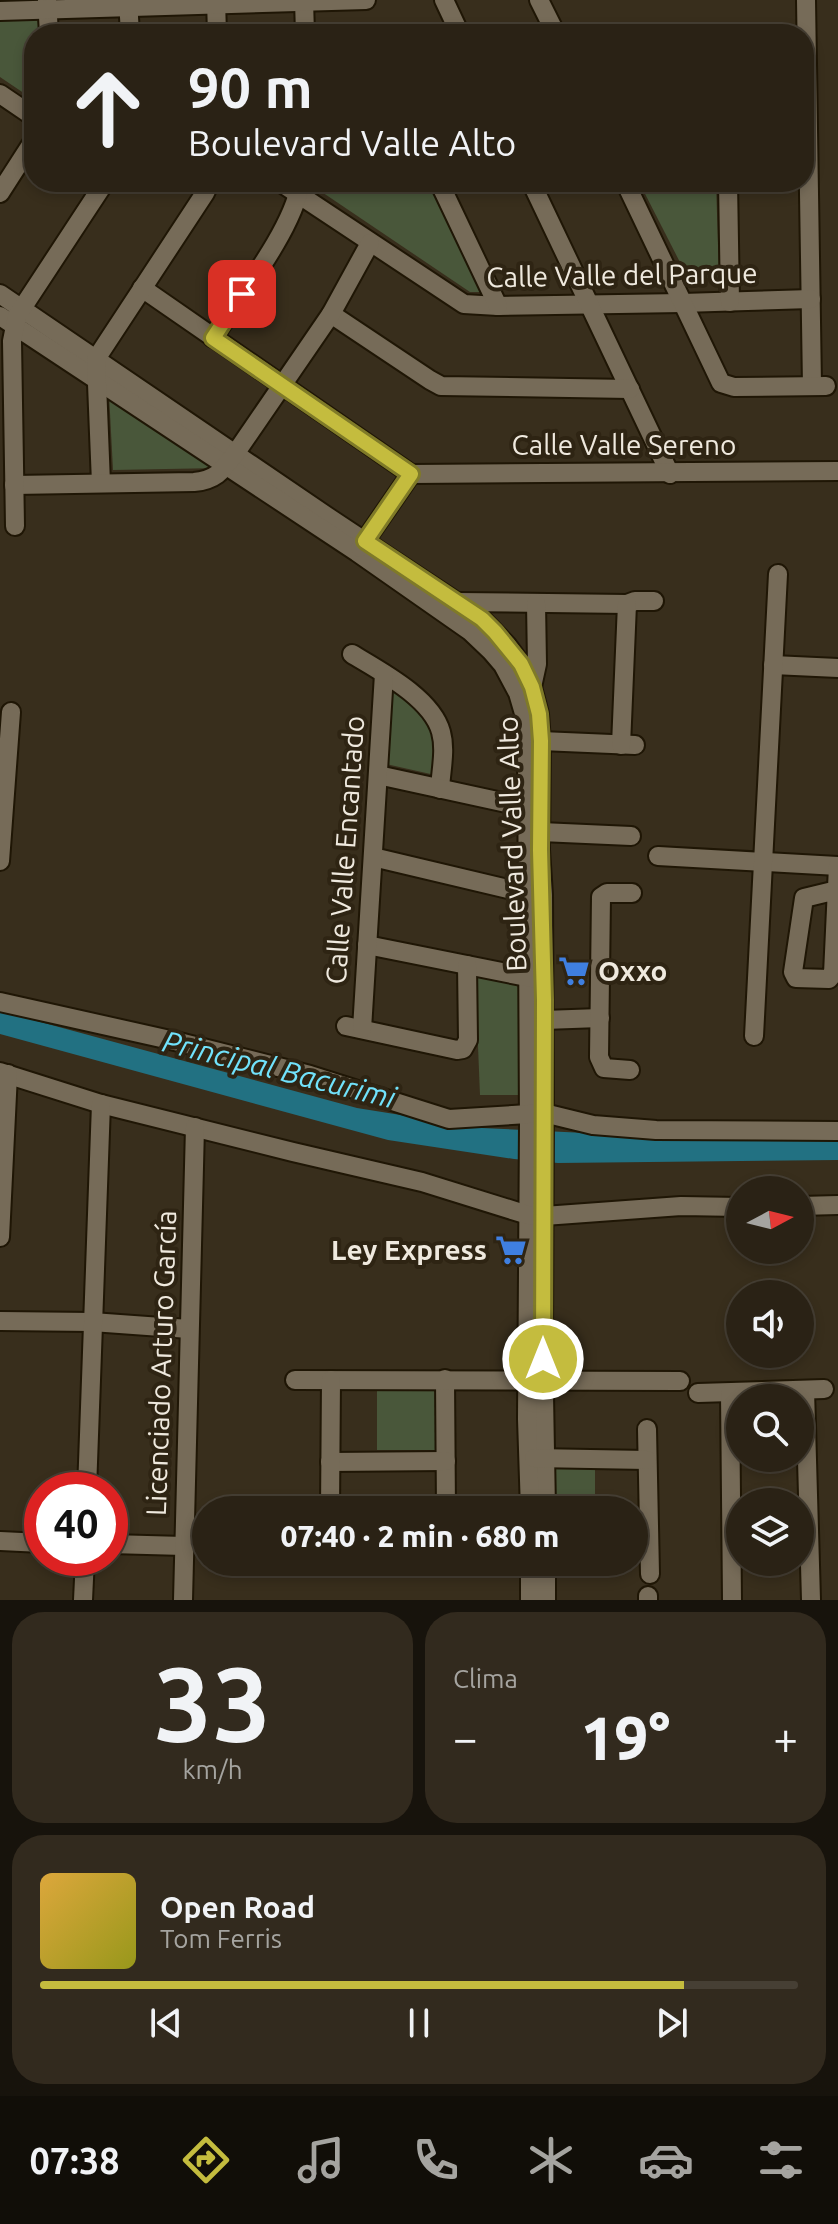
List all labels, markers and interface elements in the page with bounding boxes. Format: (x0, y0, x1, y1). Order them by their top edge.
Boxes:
icon: ahead (56, 56, 160, 160)
text: 90 m (188, 56, 313, 119)
text: Boulevard Valle Alto (188, 122, 516, 163)
street label: Calle Valle del Parque (486, 257, 758, 292)
pin (208, 260, 276, 328)
icon: arrive (220, 272, 264, 316)
street label: Calle Valle Sereno (512, 429, 736, 460)
street label: Calle Valle Encantado (320, 714, 369, 985)
street label: Boulevard Valle Alto (492, 716, 531, 972)
supermarket icon: Oxxo (557, 954, 591, 988)
place label: Oxxo (598, 955, 667, 986)
water label: Principal Bacurimi (159, 1024, 401, 1115)
north arrow (726, 1176, 814, 1264)
map controls (726, 1176, 814, 1576)
street label: Licenciado Arturo García (140, 1210, 181, 1516)
supermarket icon: Ley Express (494, 1233, 528, 1267)
place label: Ley Express (331, 1234, 487, 1265)
button: sound (726, 1280, 814, 1368)
position arrow (501, 1317, 585, 1401)
button: search (726, 1384, 814, 1472)
speed limit sign: 40 (24, 1472, 128, 1576)
button: layers (726, 1488, 814, 1576)
text: 07:40 · 2 min · 680 m (281, 1519, 559, 1553)
text: 33 (154, 1644, 271, 1761)
text: Clima (453, 1664, 518, 1693)
text: 19° (581, 1704, 670, 1771)
text: − (453, 1713, 478, 1762)
text: + (773, 1713, 798, 1762)
text: km/h (182, 1755, 243, 1784)
text: Open Road (160, 1890, 315, 1924)
text: Tom Ferris (160, 1924, 282, 1953)
icon: previous (144, 2001, 188, 2045)
icon: pause (397, 2001, 441, 2045)
icon: next (650, 2001, 694, 2045)
icon: directions (178, 2132, 234, 2188)
icon: music (293, 2132, 349, 2188)
icon: phone (408, 2132, 464, 2188)
icon: climate (523, 2132, 579, 2188)
icon: car (638, 2132, 694, 2188)
icon: filters (753, 2132, 809, 2188)
text: 07:38 (29, 2140, 120, 2181)

